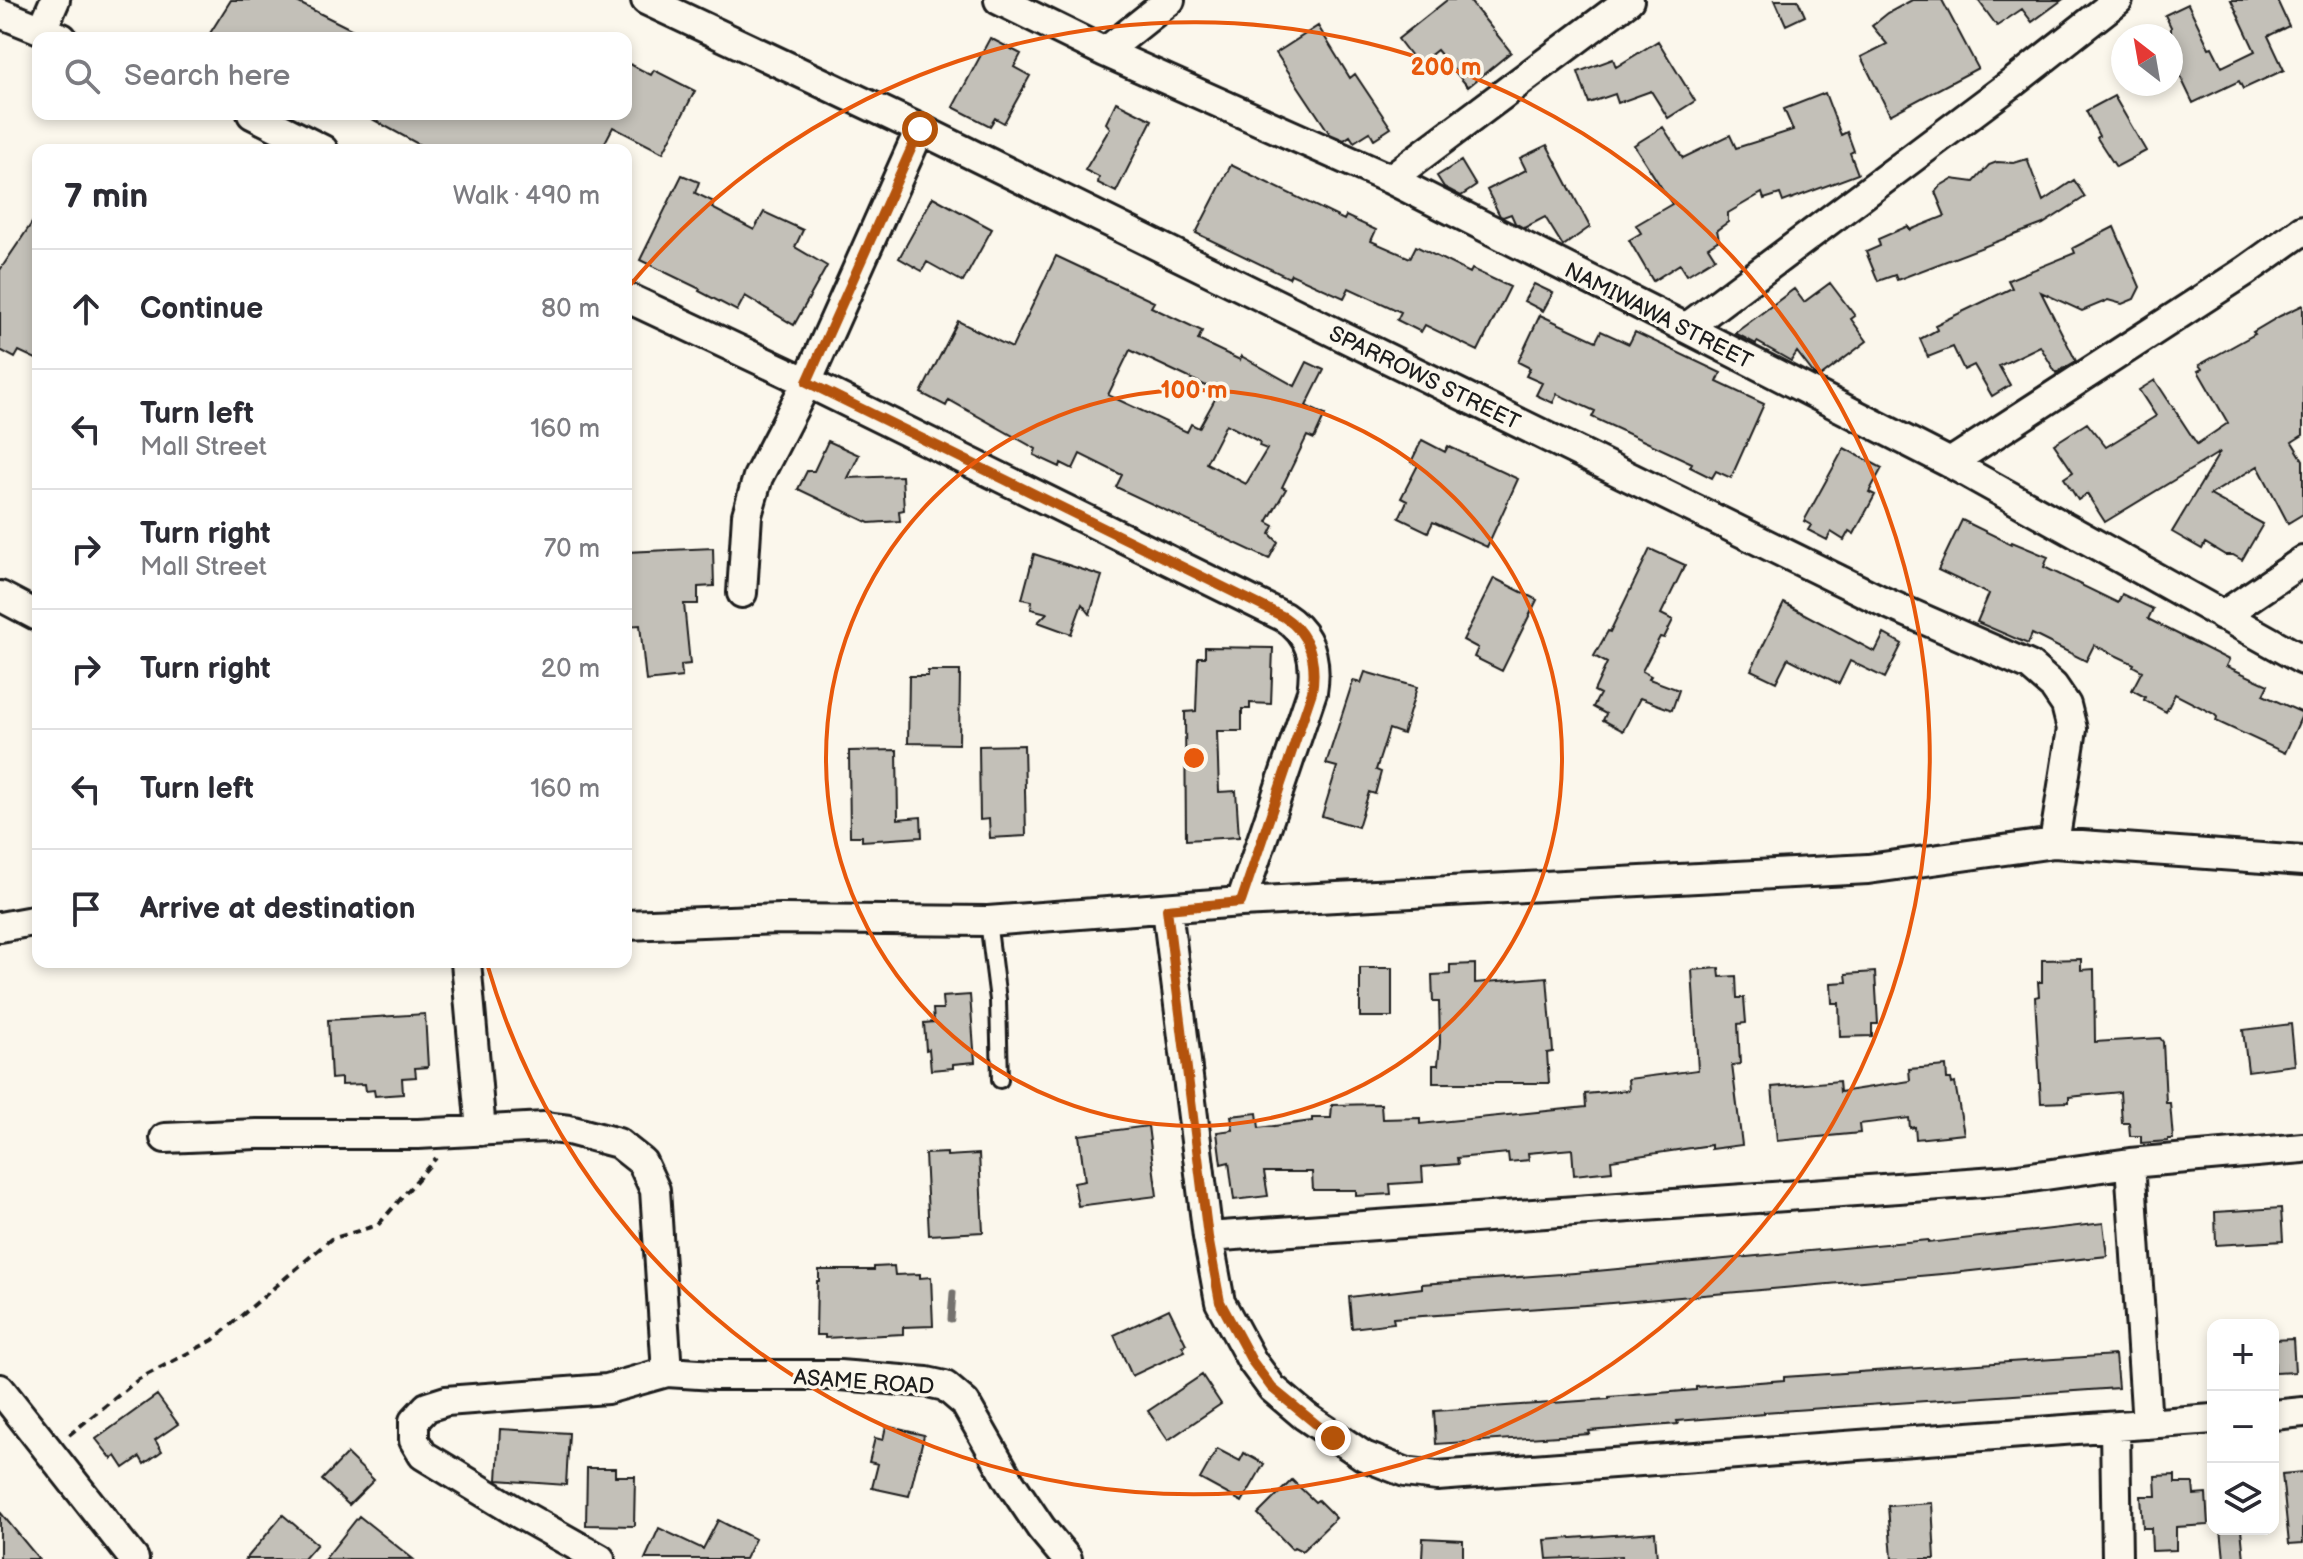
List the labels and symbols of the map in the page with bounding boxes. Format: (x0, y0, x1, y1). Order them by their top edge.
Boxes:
north arrow (2111, 24, 2183, 96)
text: 200 m (1411, 53, 1481, 82)
route start (902, 111, 938, 147)
street label: NAMIWAWA STREET (1560, 257, 1757, 375)
street label: SPARROWS STREET (1324, 320, 1524, 436)
text: 100 m (1161, 376, 1227, 405)
centre of rings (1180, 744, 1208, 772)
street label: ASAME ROAD (793, 1364, 935, 1401)
route end (1315, 1420, 1351, 1456)

